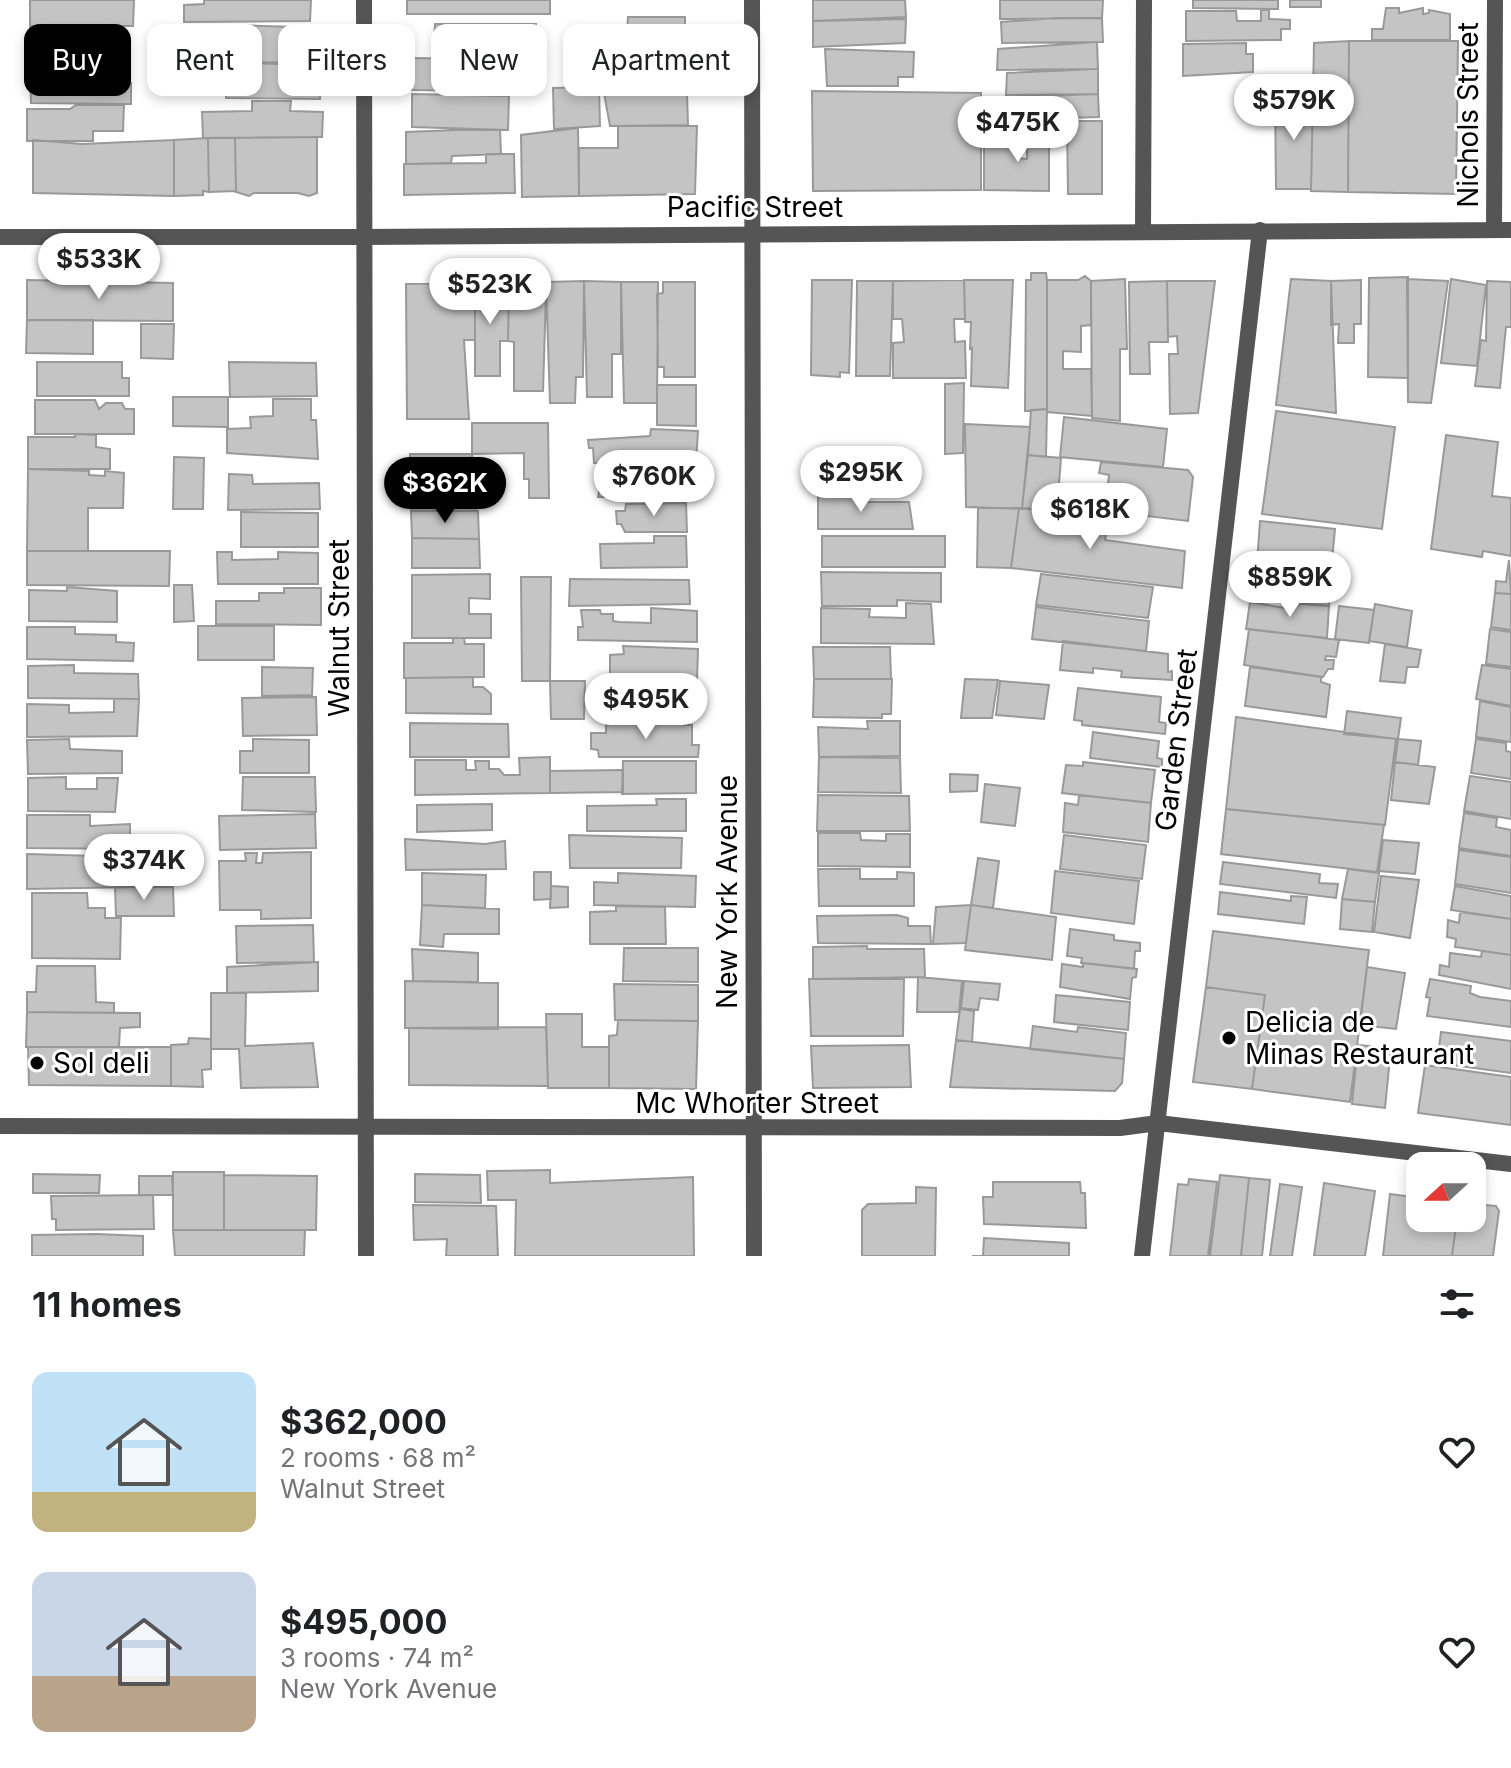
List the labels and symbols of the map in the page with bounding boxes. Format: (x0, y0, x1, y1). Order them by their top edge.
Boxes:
street label: Nichols Street (1451, 22, 1485, 208)
pin: $579K (1238, 74, 1350, 142)
pin: $475K (962, 96, 1074, 164)
street label: Pacific Street (667, 190, 843, 224)
pin: $533K (43, 233, 155, 301)
pin: $523K (434, 258, 546, 326)
pin: $295K (805, 446, 917, 514)
pin: $760K (598, 450, 710, 518)
pin: $362K (389, 457, 501, 525)
pin: $618K (1034, 483, 1146, 551)
street label: Walnut Street (322, 539, 356, 717)
pin: $859K (1234, 551, 1346, 619)
street label: Garden Street (1148, 647, 1204, 833)
pin: $495K (590, 673, 702, 741)
street label: New York Avenue (710, 775, 744, 1009)
pin: $374K (88, 834, 200, 902)
place label: Delicia de Minas Restaurant (1245, 1005, 1474, 1071)
marker: Delicia de Minas Restaurant (1220, 1029, 1238, 1047)
place label: Sol deli (53, 1046, 149, 1080)
marker: Sol deli (28, 1054, 46, 1072)
street label: Mc Whorter Street (635, 1086, 879, 1120)
north arrow (1406, 1152, 1486, 1232)

